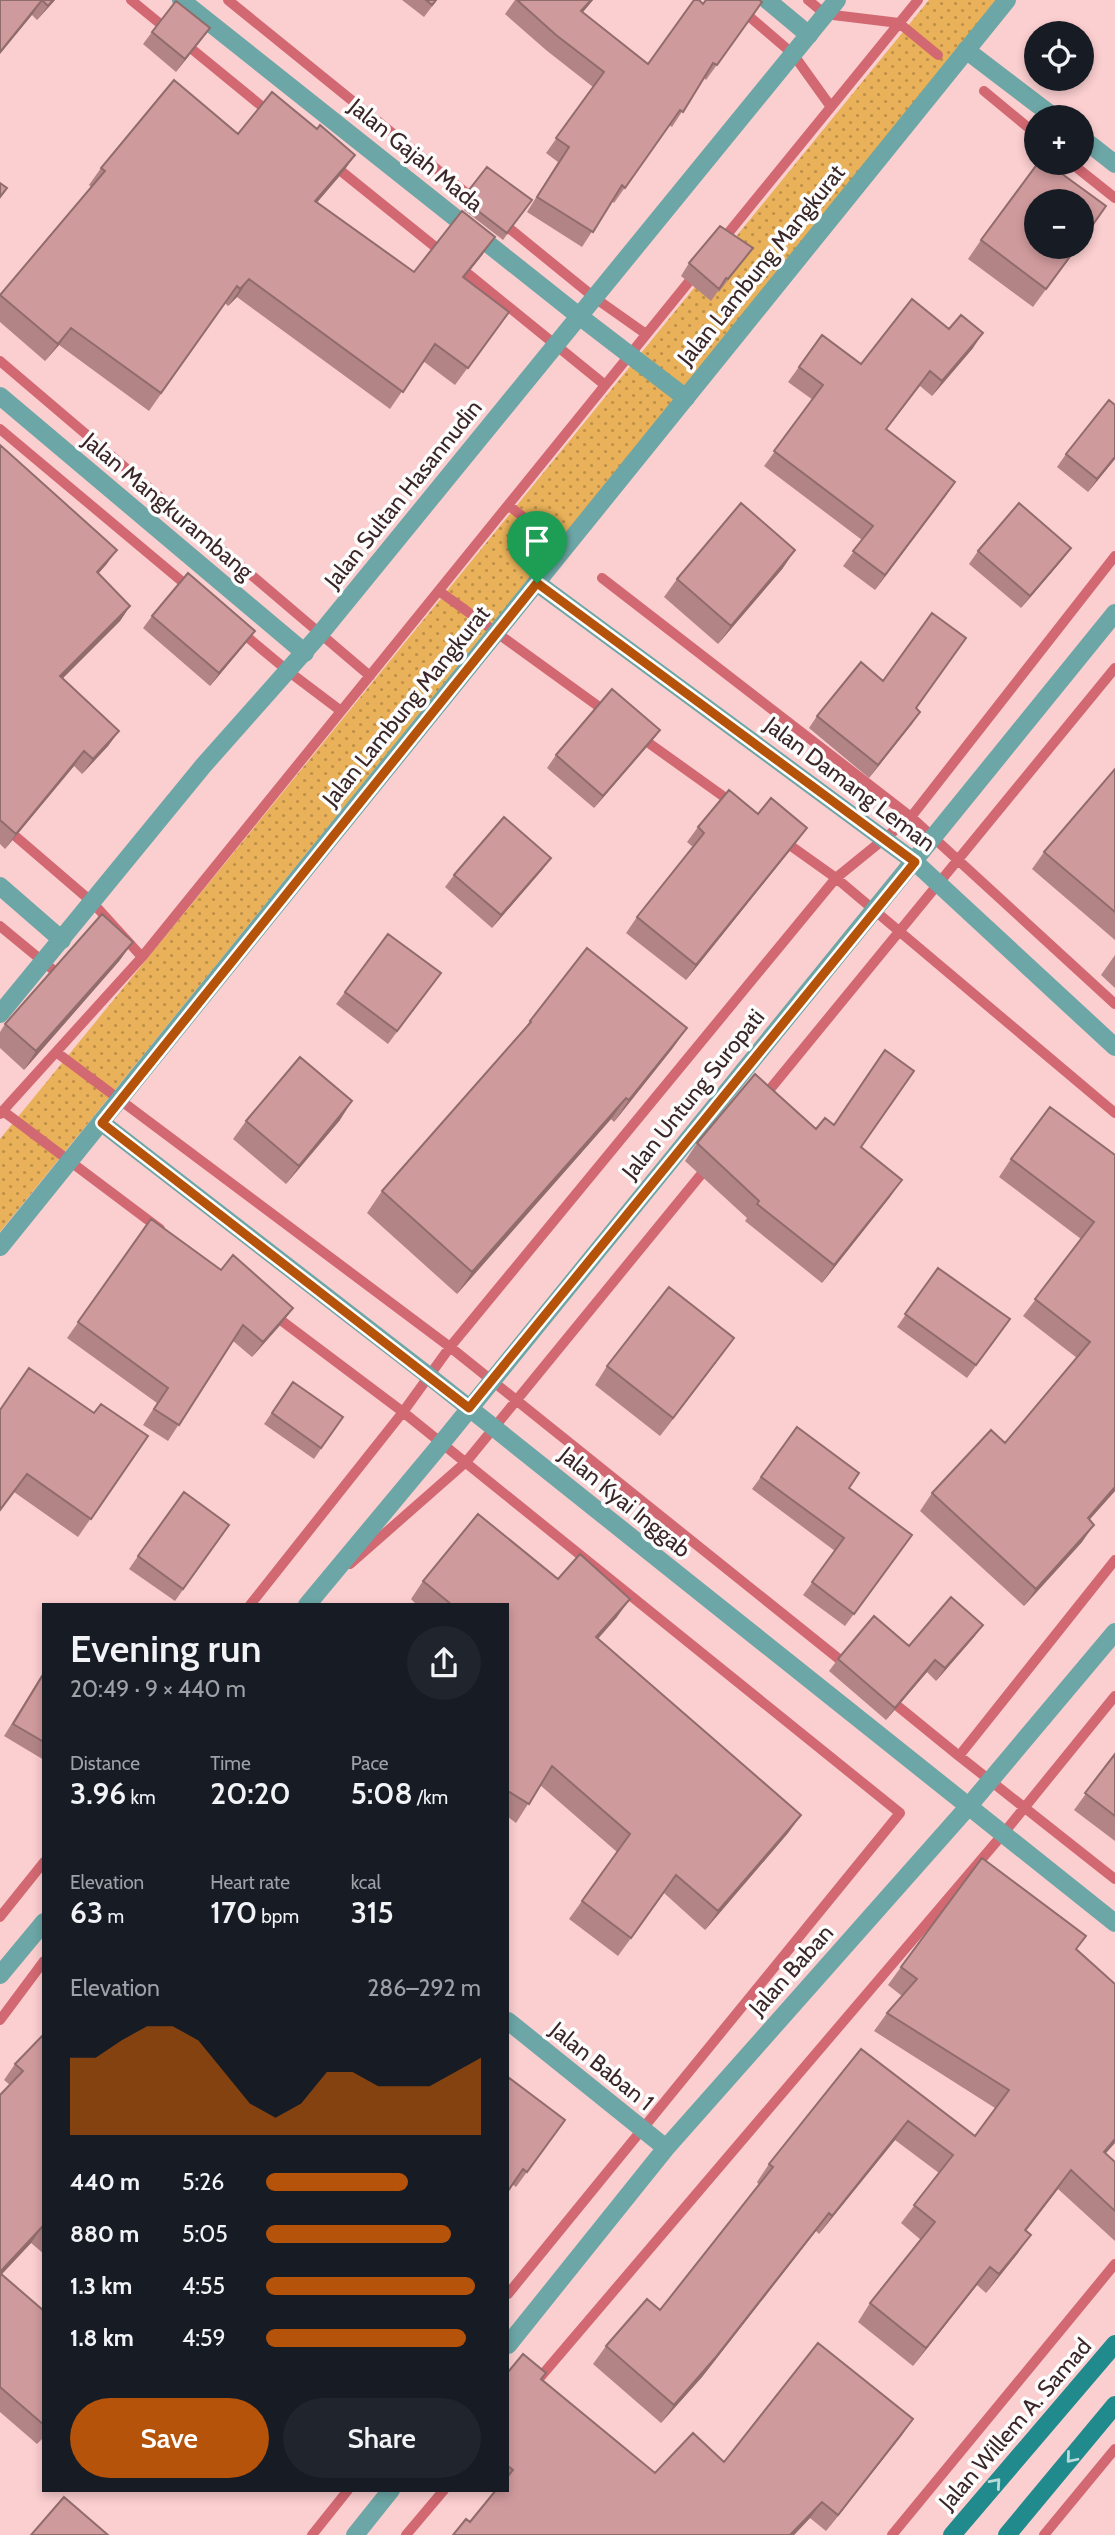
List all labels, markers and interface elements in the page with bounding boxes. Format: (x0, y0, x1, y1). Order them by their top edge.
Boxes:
map controls (1024, 21, 1094, 259)
button: locate (1024, 21, 1094, 91)
street label: Jalan Gajah Mada (342, 92, 489, 218)
button: + (1024, 105, 1094, 175)
street label: Jalan Lambung Mangkurat (671, 159, 851, 372)
button: − (1024, 189, 1094, 259)
street label: Jalan Sultan Hasannudin (318, 394, 488, 595)
street label: Jalan Mangkurambang (76, 426, 259, 586)
pin (507, 511, 567, 583)
icon: arrive (518, 522, 556, 560)
street label: Jalan Lambung Mangkurat (316, 600, 496, 813)
street label: Jalan Damang Leman (758, 710, 941, 857)
street label: Jalan Untung Suropati (615, 1003, 770, 1185)
street label: Jalan Kyai Inggab (553, 1440, 696, 1564)
text: Evening run (70, 1625, 262, 1672)
button: share (407, 1626, 481, 1700)
text: 20:49 · 9 × 440 m (70, 1675, 246, 1703)
text: Distance (70, 1752, 140, 1775)
text: Time (210, 1752, 251, 1775)
text: Pace (351, 1752, 389, 1775)
text: 3.96 (70, 1775, 126, 1812)
text: 20:20 (210, 1775, 291, 1812)
text: 5:08 (351, 1775, 413, 1812)
text: km (126, 1786, 156, 1809)
text: /km (413, 1786, 448, 1809)
text: Elevation (70, 1871, 144, 1894)
text: Heart rate (210, 1871, 290, 1894)
text: kcal (351, 1871, 381, 1894)
text: 63 (70, 1894, 103, 1931)
text: 170 (210, 1894, 257, 1931)
text: 315 (351, 1894, 394, 1931)
text: m (103, 1905, 124, 1928)
text: bpm (257, 1905, 299, 1928)
street label: Jalan Baban (742, 1919, 839, 2022)
text: Elevation (70, 1974, 160, 2002)
text: 286–292 m (367, 1974, 481, 2002)
street label: Jalan Baban 1 (544, 2015, 659, 2116)
text: 440 m (70, 2168, 140, 2196)
text: 5:26 (182, 2168, 224, 2196)
text: 880 m (70, 2220, 139, 2248)
text: 5:05 (182, 2220, 228, 2248)
text: 1.3 km (70, 2272, 132, 2300)
text: 4:55 (182, 2272, 225, 2300)
text: 1.8 km (70, 2324, 134, 2352)
text: 4:59 (182, 2324, 226, 2352)
street label: Jalan Willem A. Samad (932, 2332, 1097, 2516)
button: Save (70, 2398, 269, 2478)
button: Share (283, 2398, 481, 2478)
one-way arrow (1067, 2449, 1079, 2462)
one-way arrow (988, 2478, 1000, 2491)

